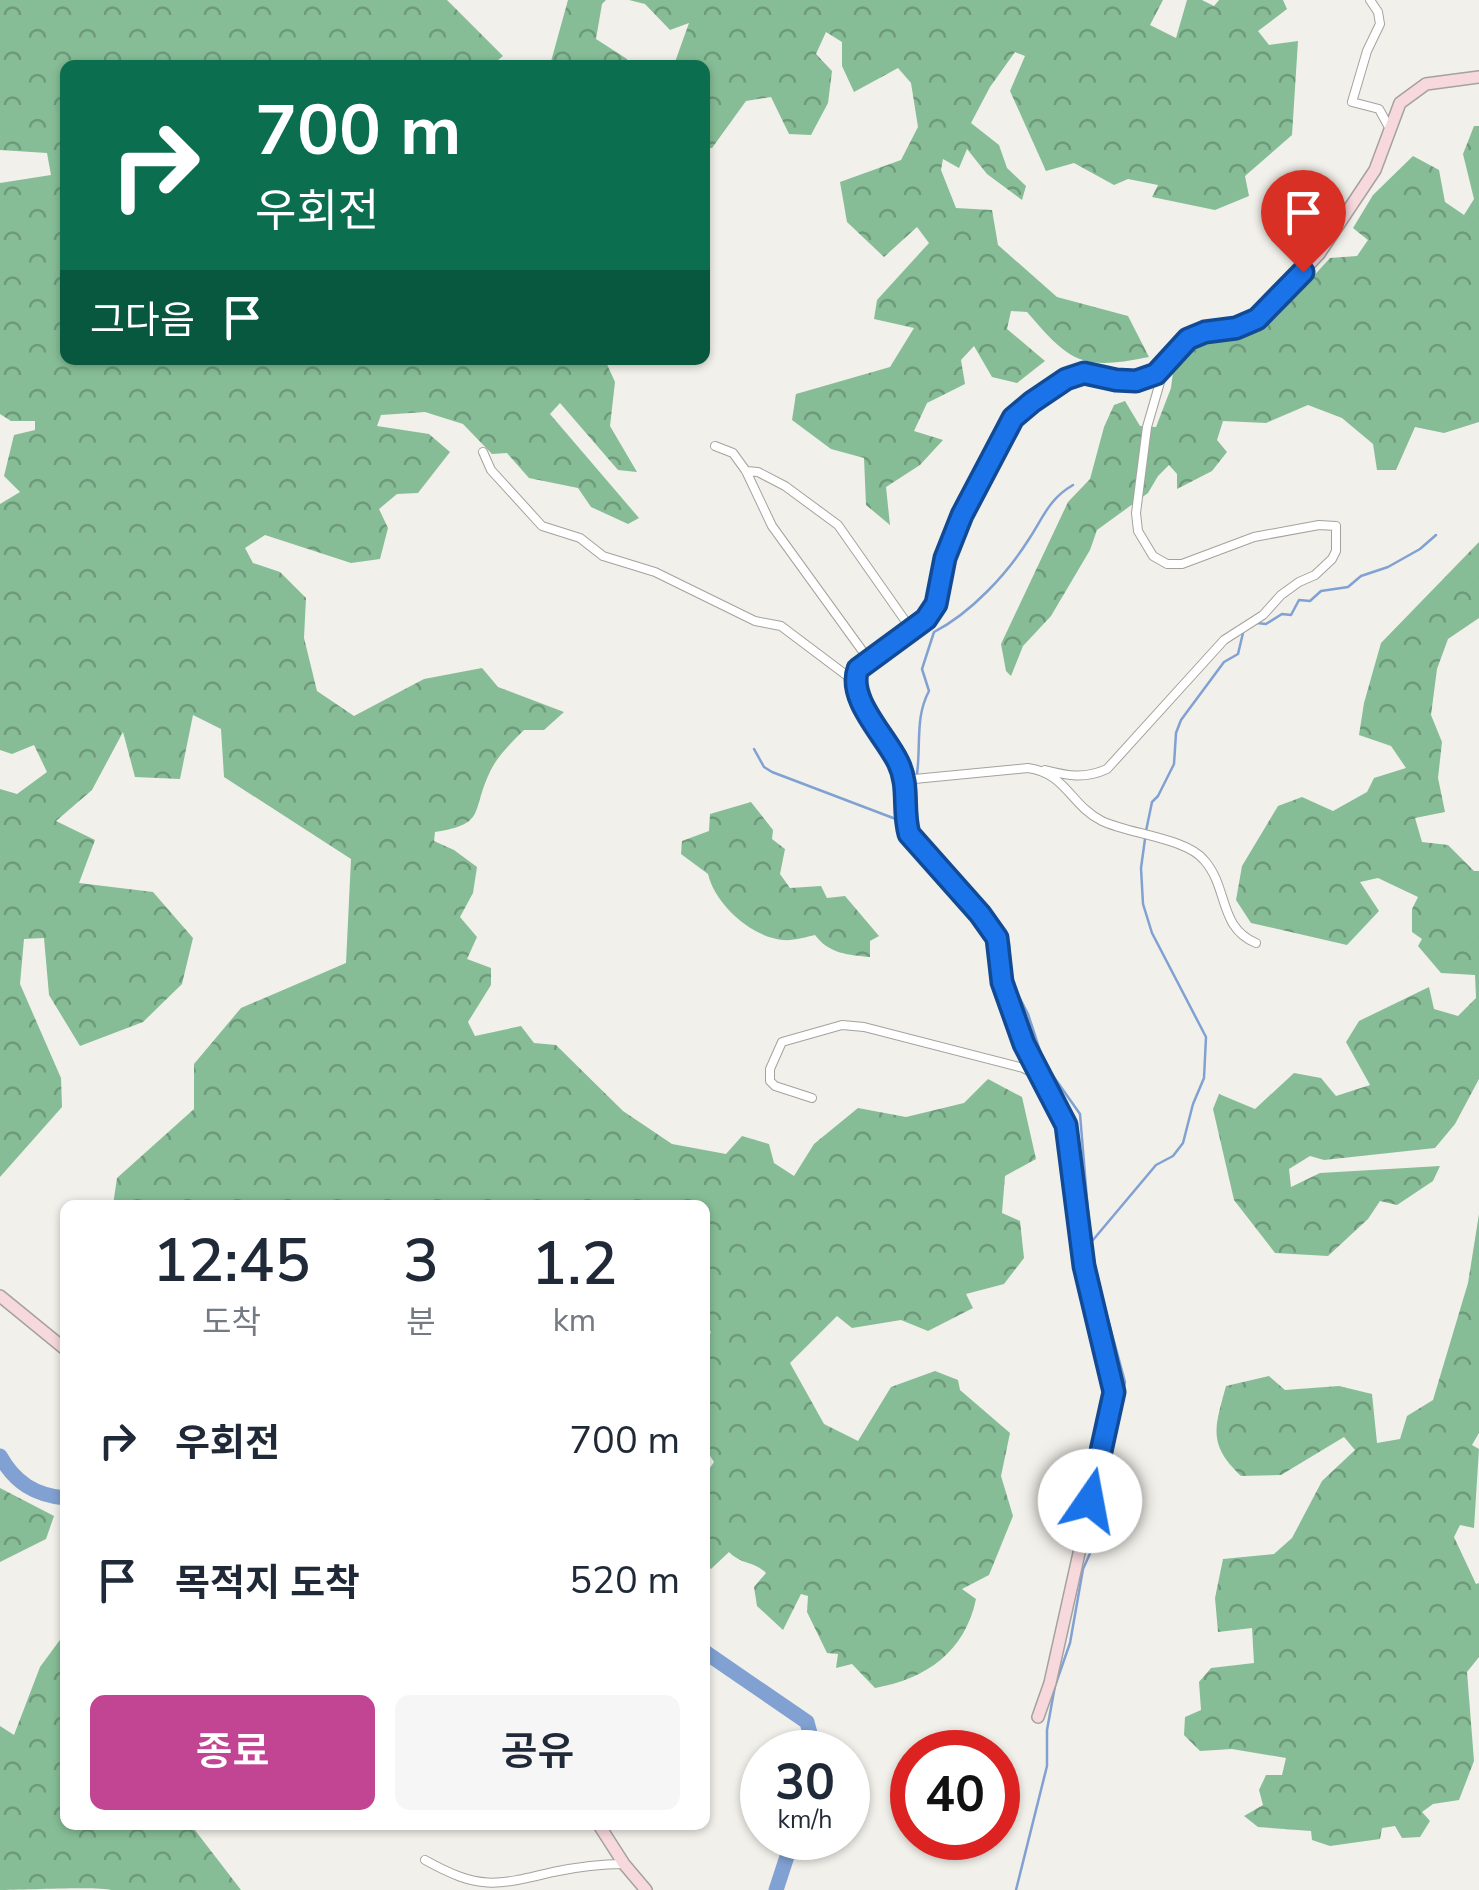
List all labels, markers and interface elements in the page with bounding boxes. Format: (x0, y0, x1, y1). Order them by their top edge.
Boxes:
text: 700 m (255, 83, 461, 179)
icon: right (90, 100, 220, 230)
pin (1261, 170, 1346, 273)
text: 우회전 (255, 181, 379, 242)
icon: arrive (1276, 185, 1331, 240)
icon: arrive (215, 290, 270, 345)
text: 그다음 (90, 295, 195, 346)
text: 12:45 (152, 1220, 311, 1302)
text: 3 (403, 1220, 439, 1302)
text: 1.2 (531, 1223, 618, 1305)
text: km (553, 1299, 596, 1342)
text: 도착 (202, 1301, 261, 1344)
text: 분 (406, 1301, 436, 1344)
icon: right (90, 1413, 145, 1468)
text: 700 m (569, 1415, 680, 1466)
text: 우회전 (175, 1418, 280, 1469)
position arrow (1038, 1449, 1142, 1553)
icon: arrive (90, 1553, 145, 1608)
text: 520 m (569, 1555, 680, 1606)
text: 목적지 도착 (175, 1558, 360, 1609)
button: 종료 (90, 1695, 375, 1810)
button: 공유 (395, 1695, 680, 1810)
speed limit sign: 40 (890, 1730, 1020, 1860)
text: 30 (775, 1748, 835, 1817)
text: km/h (777, 1803, 833, 1837)

